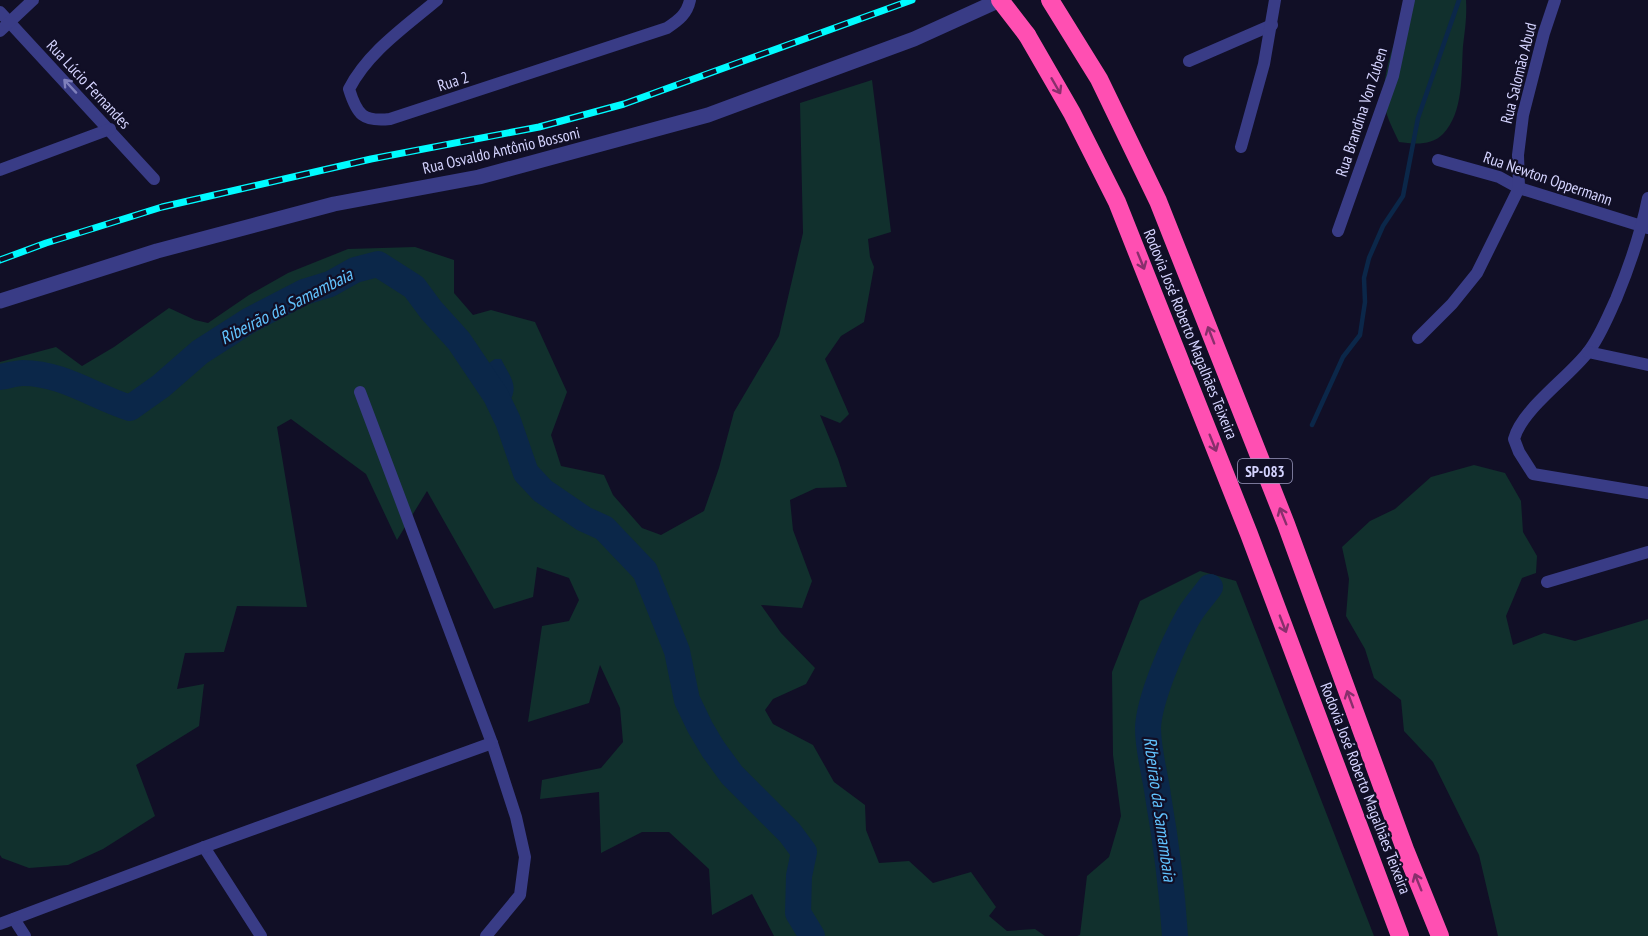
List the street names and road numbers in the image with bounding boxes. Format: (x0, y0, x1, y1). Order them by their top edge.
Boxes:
street label: Rua Salomão Abud (1496, 20, 1540, 126)
street label: Rua Lúcio Fernandes (43, 35, 135, 133)
street label: Rua Brandina Von Zuben (1331, 45, 1391, 179)
street label: Rua 2 (435, 67, 471, 95)
street label: Rua Osvaldo Antônio Bossoni (420, 122, 582, 178)
street label: Rua Newton Oppermann (1481, 147, 1615, 209)
street label: Rodovia José Roberto Magalhães Teixeira (1140, 226, 1242, 442)
road number: SP-083 (1238, 459, 1292, 483)
street label: Rodovia José Roberto Magalhães Teixeira (1316, 679, 1416, 897)

